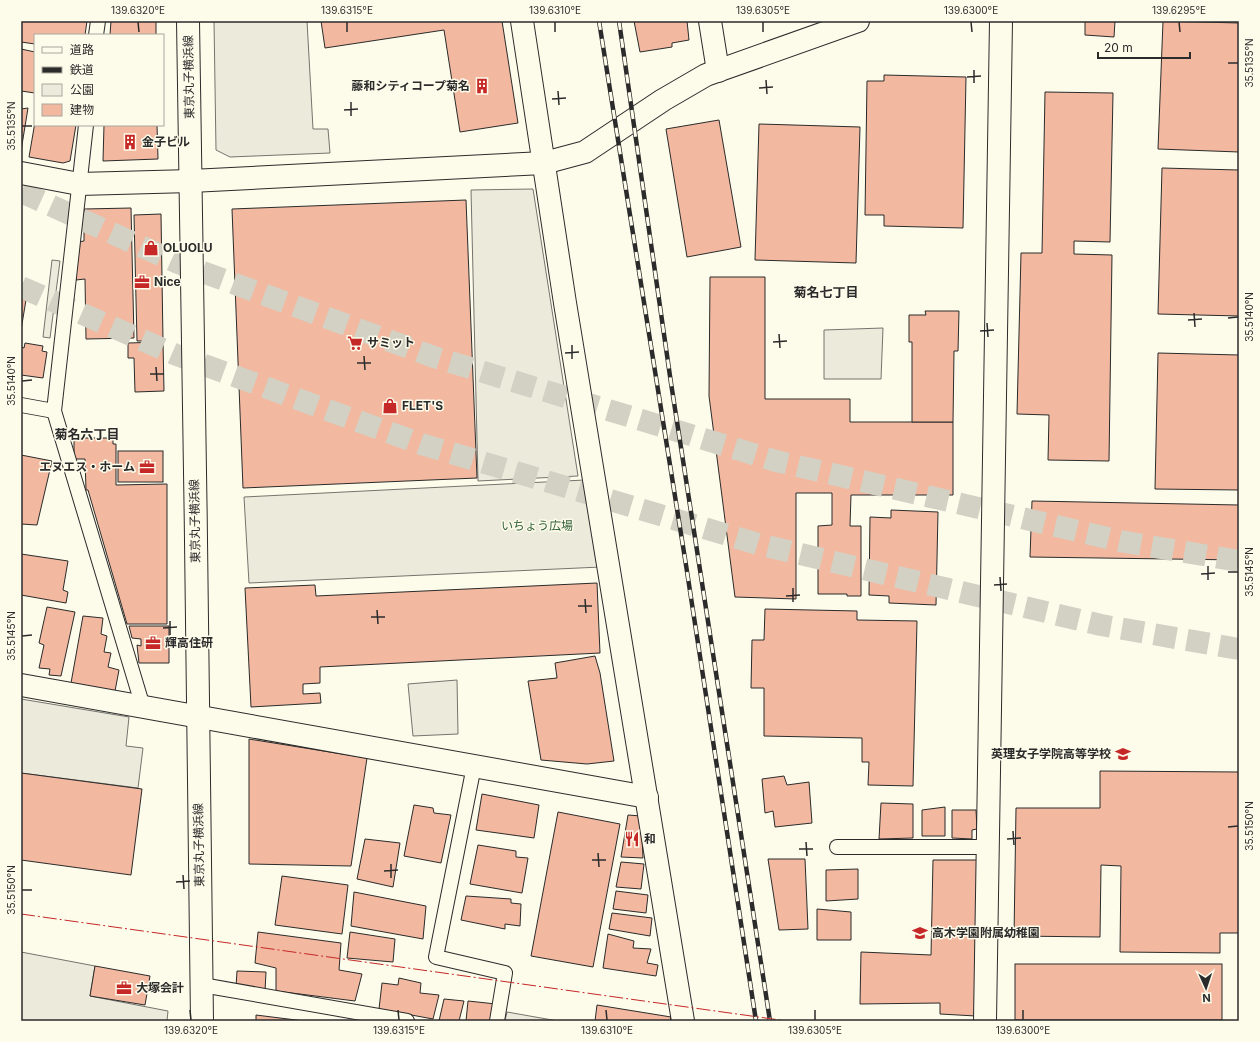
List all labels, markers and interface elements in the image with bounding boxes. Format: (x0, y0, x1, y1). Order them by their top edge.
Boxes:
text: 139.6320°E (111, 4, 165, 16)
text: 139.6315°E (321, 4, 373, 16)
text: 139.6310°E (529, 4, 581, 16)
text: 139.6305°E (736, 4, 790, 16)
text: 139.6300°E (944, 4, 998, 16)
text: 139.6295°E (1152, 4, 1206, 16)
legend (34, 34, 164, 126)
scale bar (1098, 34, 1190, 60)
street label: 東京丸子横浜線 (180, 35, 197, 119)
text: 35.5135°N (1243, 38, 1255, 88)
text: 20 m (1104, 40, 1133, 55)
text: 道路 (70, 42, 94, 57)
text: 鉄道 (70, 62, 94, 77)
building icon: 藤和シティコープ菊名 (473, 77, 491, 95)
place label: 藤和シティコープ菊名 (351, 78, 470, 93)
text: 公園 (70, 82, 94, 97)
text: 35.5135°N (5, 101, 17, 151)
text: 建物 (70, 102, 94, 117)
building icon: 金子ビル (121, 133, 139, 151)
place label: 金子ビル (142, 134, 190, 149)
shop icon: OLUOLU (142, 239, 160, 257)
place label: OLUOLU (163, 240, 213, 255)
office icon: Nice (133, 273, 151, 291)
place label: Nice (154, 274, 181, 289)
district label: 菊名七丁目 (793, 284, 859, 300)
text: 35.5140°N (1243, 292, 1255, 342)
supermarket icon: サミット (346, 334, 364, 352)
place label: サミット (367, 335, 415, 350)
text: 35.5140°N (5, 356, 17, 406)
shop icon: FLET'S (381, 397, 399, 415)
place label: FLET'S (402, 398, 443, 413)
district label: 菊名六丁目 (54, 426, 120, 442)
office icon: エヌエス・ホーム (138, 458, 156, 476)
place label: エヌエス・ホーム (39, 459, 135, 474)
street label: 東京丸子横浜線 (186, 479, 203, 563)
park label: いちょう広場 (501, 518, 573, 533)
text: 35.5145°N (1243, 547, 1255, 597)
text: 35.5145°N (5, 611, 17, 661)
office icon: 輝高住研 (144, 634, 162, 652)
place label: 輝高住研 (165, 635, 213, 650)
school or university icon: 英理女子学院高等学校 (1114, 745, 1132, 763)
place label: 英理女子学院高等学校 (991, 746, 1111, 761)
text: 35.5150°N (1243, 801, 1255, 851)
street label: 東京丸子横浜線 (190, 803, 207, 887)
restaurant icon: 和 (623, 830, 641, 848)
place label: 和 (644, 831, 656, 846)
text: 35.5150°N (5, 865, 17, 915)
school or university icon: 高木学園附属幼稚園 (911, 924, 929, 942)
place label: 高木学園附属幼稚園 (932, 925, 1040, 940)
north arrow (1186, 968, 1226, 1008)
office icon: 大塚会計 (115, 979, 133, 997)
place label: 大塚会計 (136, 980, 184, 995)
text: N (1202, 991, 1211, 1005)
text: 139.6320°E (164, 1024, 218, 1036)
text: 139.6315°E (373, 1024, 425, 1036)
text: 139.6310°E (581, 1024, 633, 1036)
text: 139.6305°E (788, 1024, 842, 1036)
text: 139.6300°E (996, 1024, 1050, 1036)

